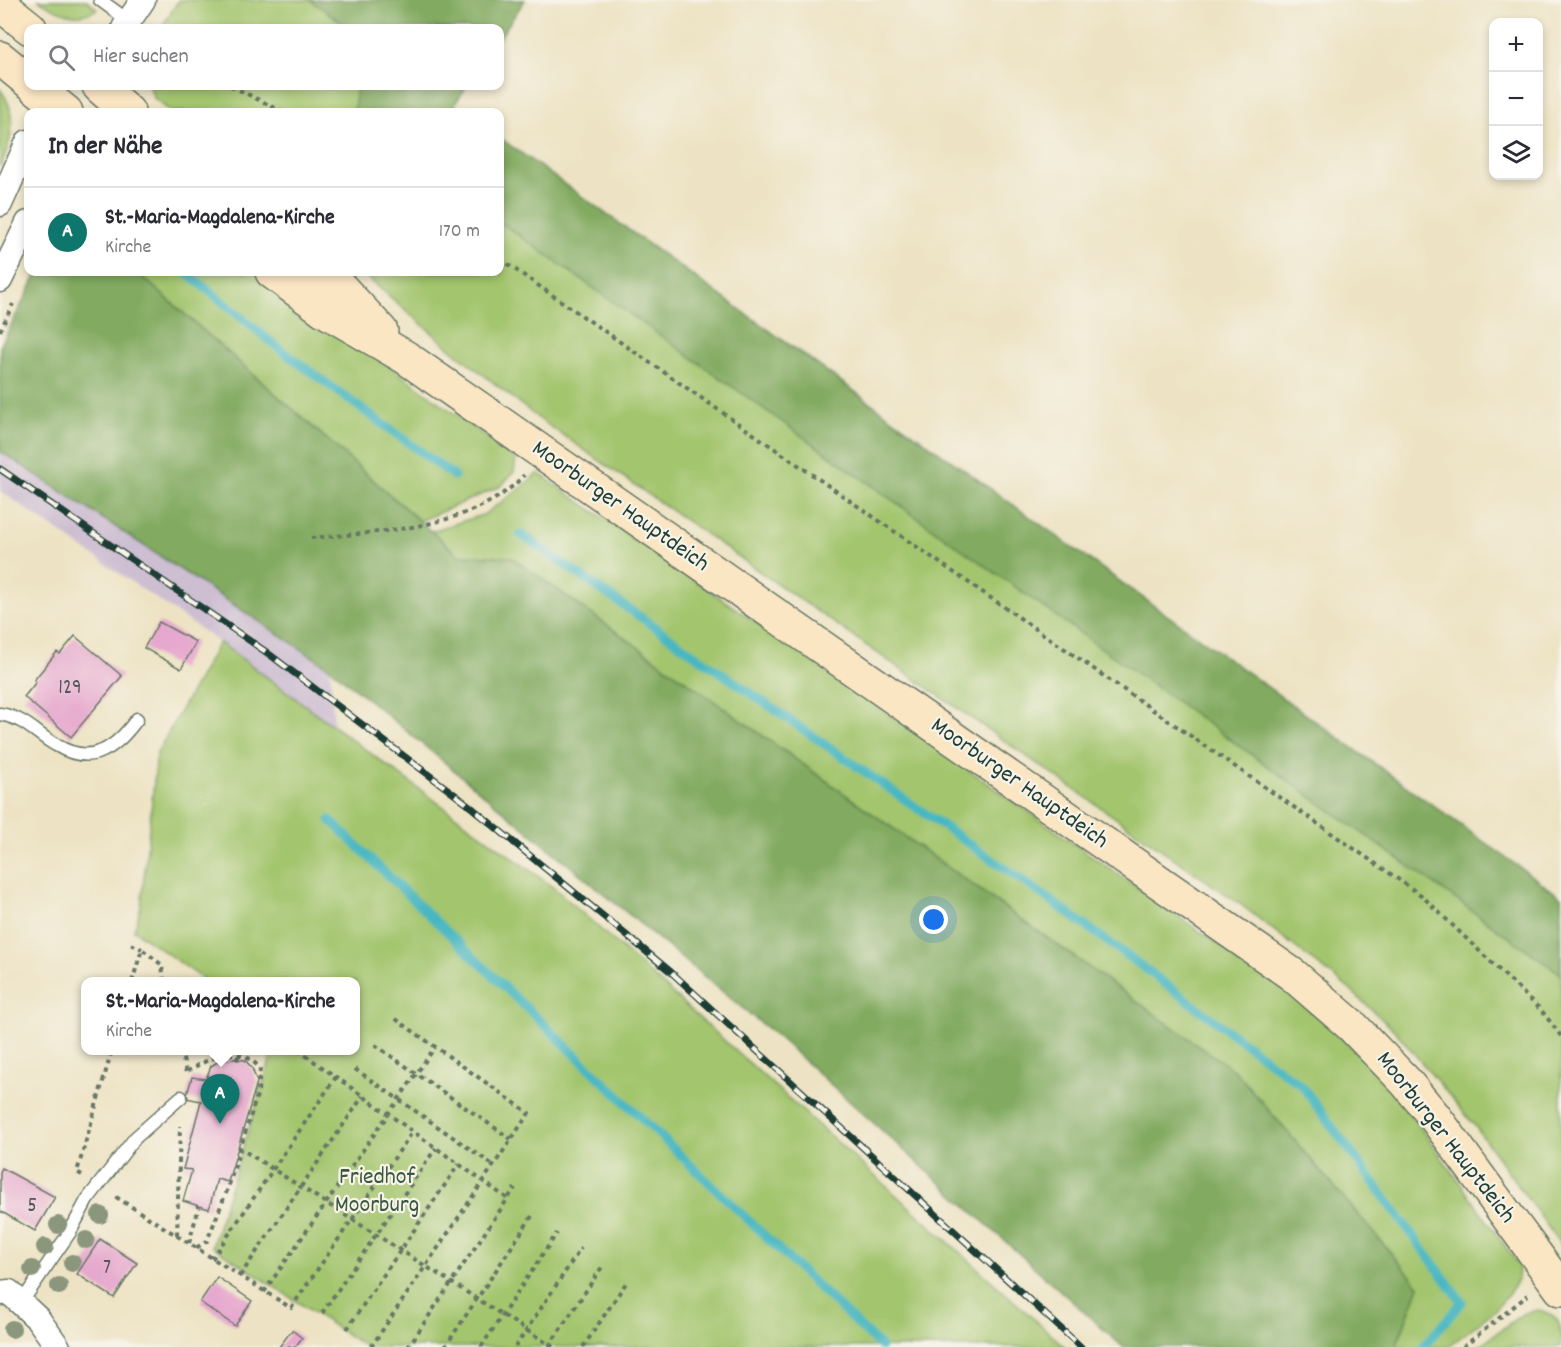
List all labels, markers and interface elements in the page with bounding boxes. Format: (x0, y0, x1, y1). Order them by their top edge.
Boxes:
map controls (1489, 18, 1543, 180)
button: + (1489, 18, 1543, 72)
search box (24, 24, 504, 90)
icon: search (45, 41, 78, 74)
text: Hier suchen (93, 42, 189, 73)
button: − (1489, 72, 1543, 126)
button: layers (1489, 126, 1543, 180)
text: In der Nähe (48, 129, 162, 166)
text: St.-Maria-Magdalena-Kirche (105, 203, 335, 234)
text: A (62, 218, 73, 246)
text: 170 m (439, 218, 480, 246)
text: Kirche (105, 234, 151, 262)
street label: Moorburger Hauptdeich (524, 433, 716, 581)
house number: 129 (58, 674, 82, 704)
street label: Moorburger Hauptdeich (923, 710, 1115, 858)
your location (919, 905, 948, 934)
popup (81, 977, 360, 1055)
text: St.-Maria-Magdalena-Kirche (106, 987, 335, 1018)
text: Kirche (106, 1018, 152, 1046)
street label: Moorburger Hauptdeich (1367, 1045, 1523, 1231)
pin: A (200, 1074, 240, 1124)
park label: Friedhof Moorburg (335, 1161, 419, 1223)
house number: 5 (27, 1192, 37, 1222)
house number: 7 (103, 1254, 111, 1284)

